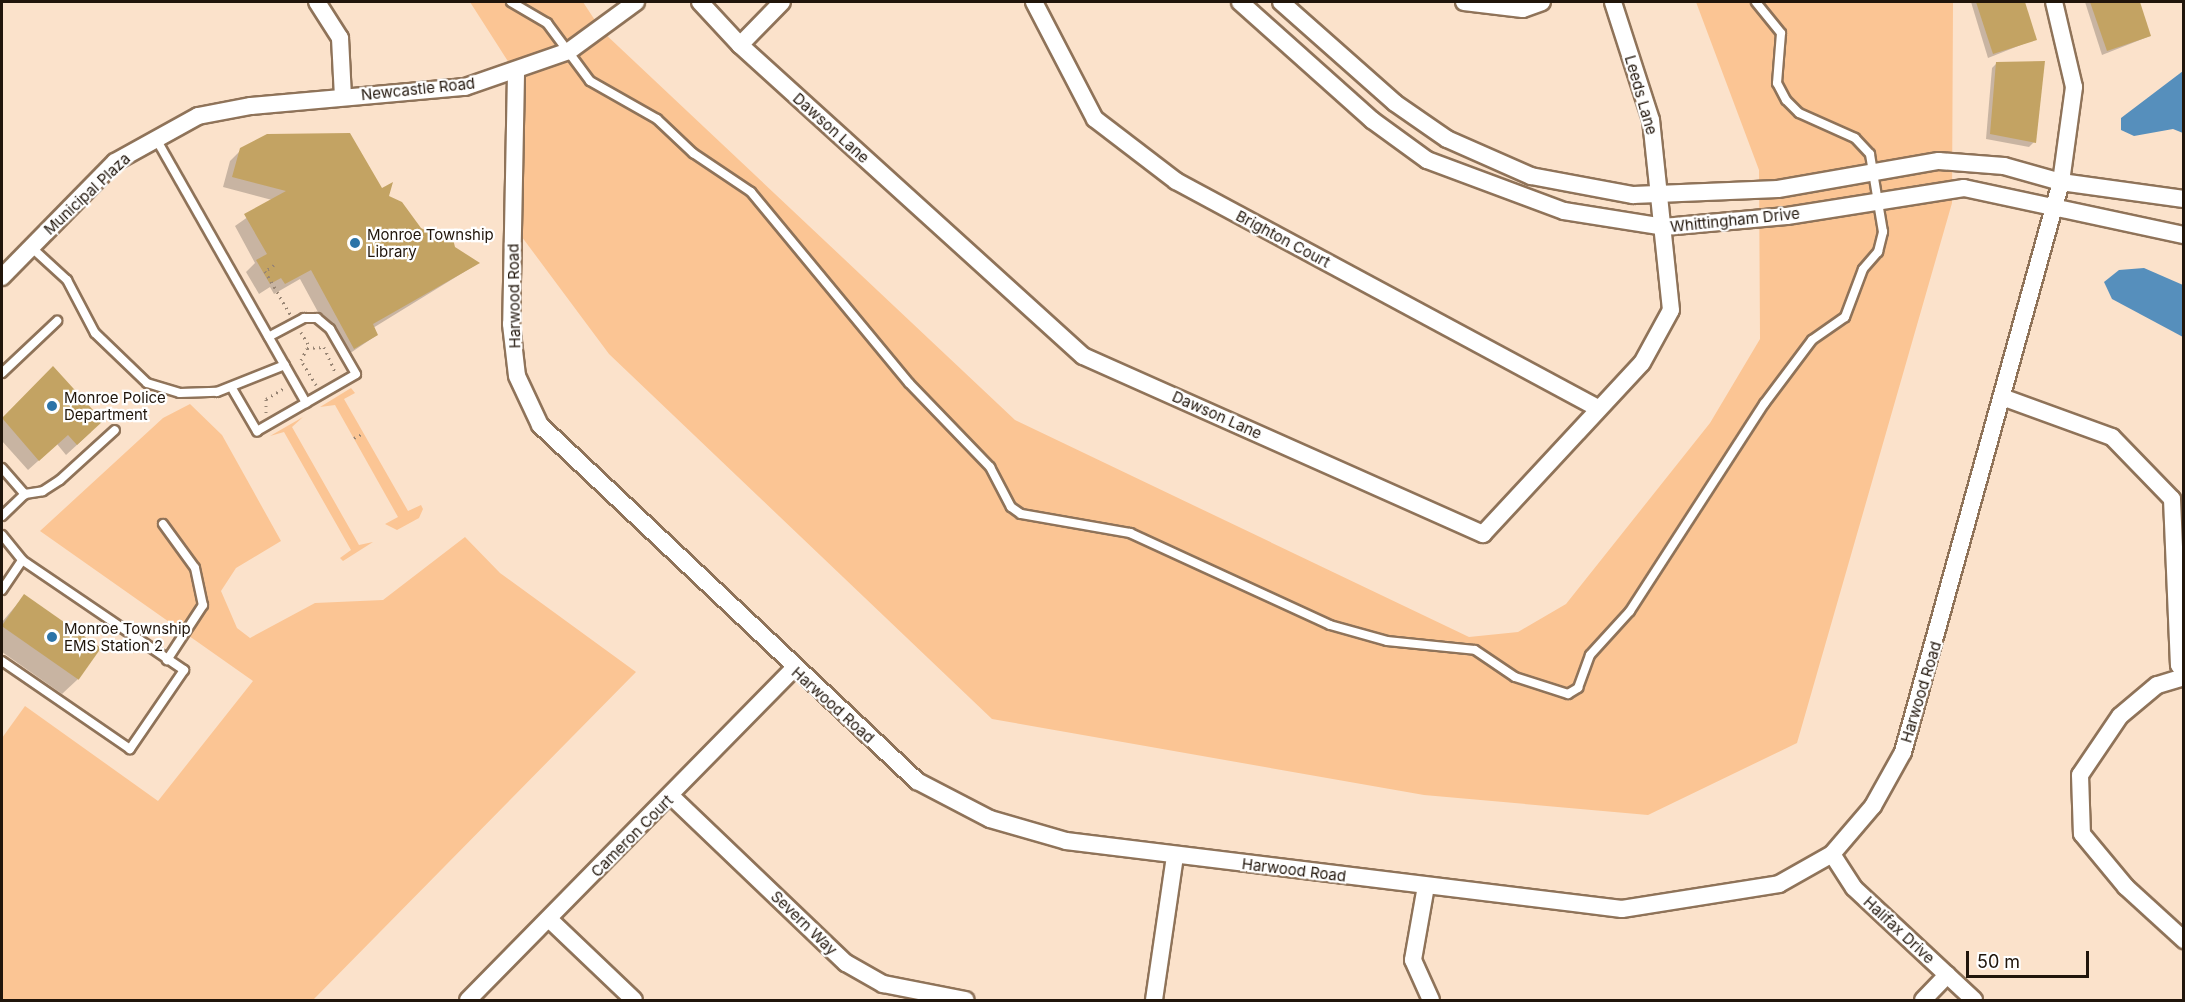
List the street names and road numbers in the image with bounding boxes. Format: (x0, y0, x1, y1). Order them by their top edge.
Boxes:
street label: Leeds Lane (1621, 53, 1661, 137)
street label: Newcastle Road (360, 74, 476, 104)
street label: Dawson Lane (789, 89, 873, 167)
street label: Municipal Plaza (40, 150, 134, 238)
street label: Whittingham Drive (1669, 204, 1801, 236)
street label: Brighton Court (1233, 207, 1333, 271)
street label: Harwood Road (504, 243, 524, 349)
street label: Dawson Lane (1169, 387, 1265, 443)
street label: Harwood Road (1897, 639, 1945, 745)
street label: Harwood Road (788, 663, 878, 747)
street label: Cameron Court (587, 791, 677, 881)
street label: Harwood Road (1241, 855, 1347, 885)
street label: Severn Way (767, 887, 841, 959)
street label: Halifax Drive (1860, 893, 1938, 967)

